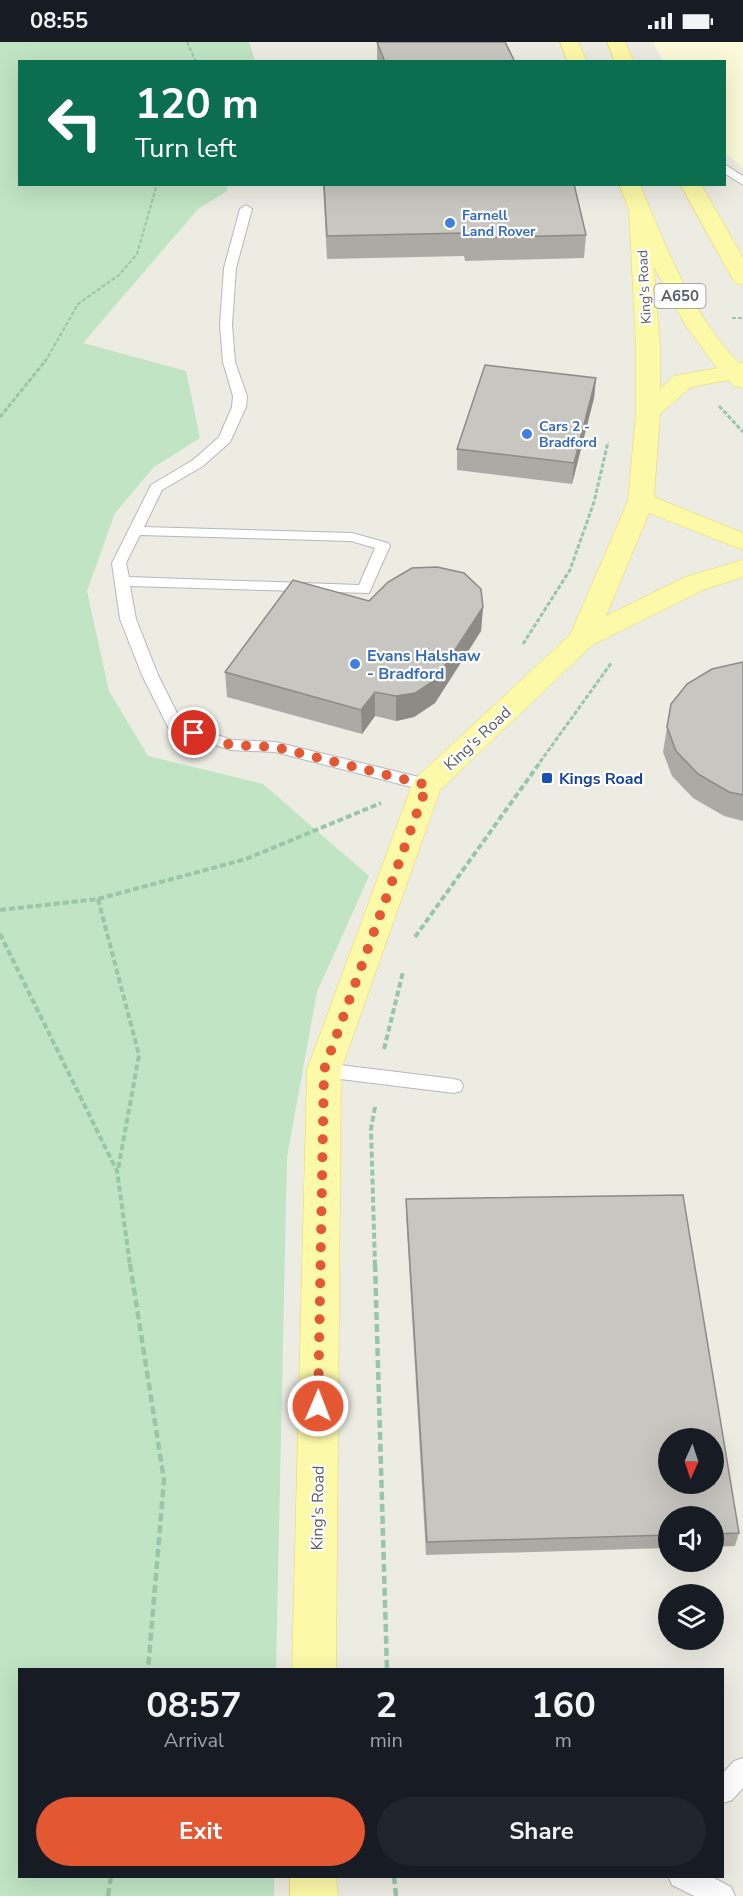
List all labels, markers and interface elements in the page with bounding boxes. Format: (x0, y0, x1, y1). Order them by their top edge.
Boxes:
text: 08:55 (30, 6, 88, 36)
text: 120 m (135, 76, 259, 133)
icon: left (36, 84, 114, 162)
text: Turn left (135, 130, 236, 167)
place label: Farnell Land Rover (462, 206, 536, 241)
marker: Farnell Land Rover (443, 216, 457, 230)
street label: King's Road (633, 249, 656, 324)
road number: A650 (654, 284, 706, 308)
place label: Cars 2 - Bradford (539, 417, 597, 452)
marker: Cars 2 - Bradford (520, 427, 534, 441)
place label: Evans Halshaw - Bradford (367, 645, 481, 685)
marker: Evans Halshaw - Bradford (348, 657, 362, 671)
street label: King's Road (439, 702, 516, 776)
pin (168, 707, 219, 758)
icon: arrive (177, 716, 210, 749)
place label: Kings Road (559, 768, 643, 790)
marker: Kings Road (540, 771, 554, 785)
position arrow (286, 1374, 350, 1438)
north arrow (658, 1428, 724, 1494)
map controls (658, 1428, 724, 1650)
street label: King's Road (306, 1465, 330, 1551)
button: sound (658, 1506, 724, 1572)
button: layers (658, 1584, 724, 1650)
text: 08:57 (146, 1681, 242, 1730)
text: 2 (375, 1681, 397, 1730)
text: 160 (531, 1681, 596, 1730)
text: Arrival (164, 1727, 224, 1754)
text: min (370, 1727, 403, 1754)
text: m (555, 1727, 572, 1754)
button: Exit (36, 1797, 365, 1866)
button: Share (377, 1797, 706, 1866)

